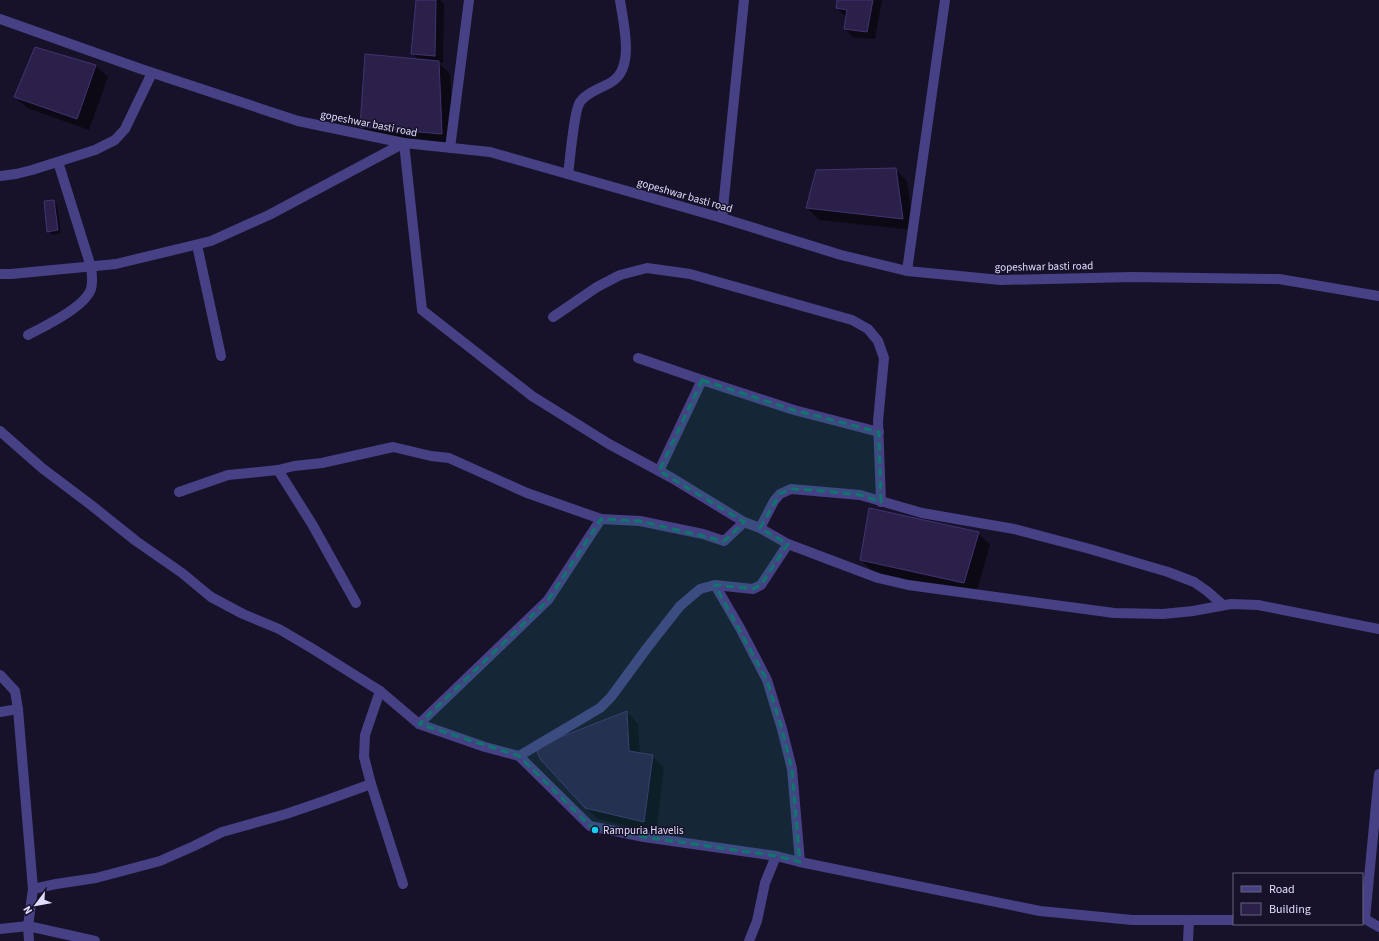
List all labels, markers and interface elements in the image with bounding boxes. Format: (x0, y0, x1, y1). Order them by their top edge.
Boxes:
street label: gopeshwar basti road (319, 107, 419, 140)
street label: gopeshwar basti road (635, 175, 734, 216)
street label: gopeshwar basti road (995, 258, 1093, 275)
place label: Rampuria Havelis (603, 823, 684, 838)
marker: Rampuria Havelis (590, 825, 600, 835)
legend (1233, 873, 1363, 925)
text: Road (1269, 881, 1295, 898)
north arrow (16, 885, 56, 925)
text: Building (1269, 901, 1311, 918)
text: N (20, 903, 36, 917)

